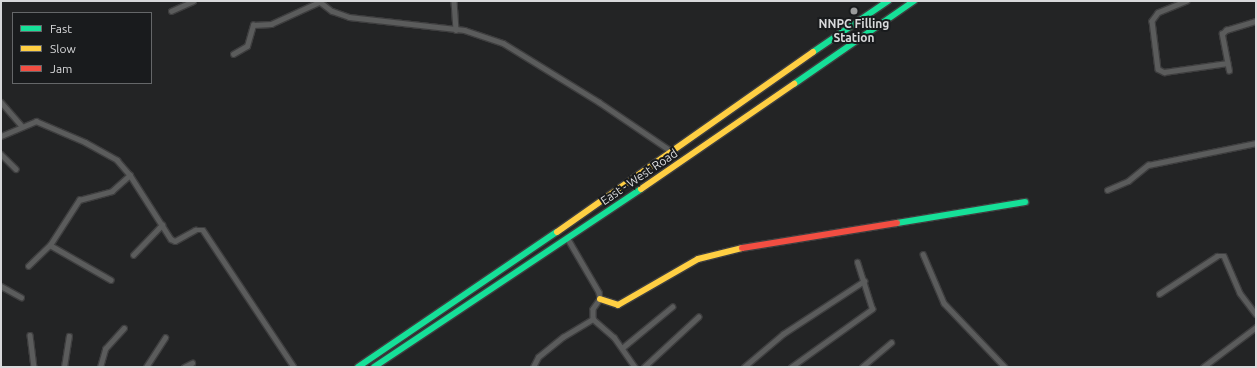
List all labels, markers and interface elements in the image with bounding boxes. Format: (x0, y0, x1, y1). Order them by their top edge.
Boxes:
marker: NNPC Filling Station (849, 6, 859, 16)
legend (12, 12, 152, 84)
place label: NNPC Filling Station (819, 17, 889, 45)
text: Fast (50, 22, 72, 35)
text: Slow (50, 42, 76, 55)
text: Jam (50, 62, 72, 75)
street label: East - West Road (598, 146, 680, 208)

